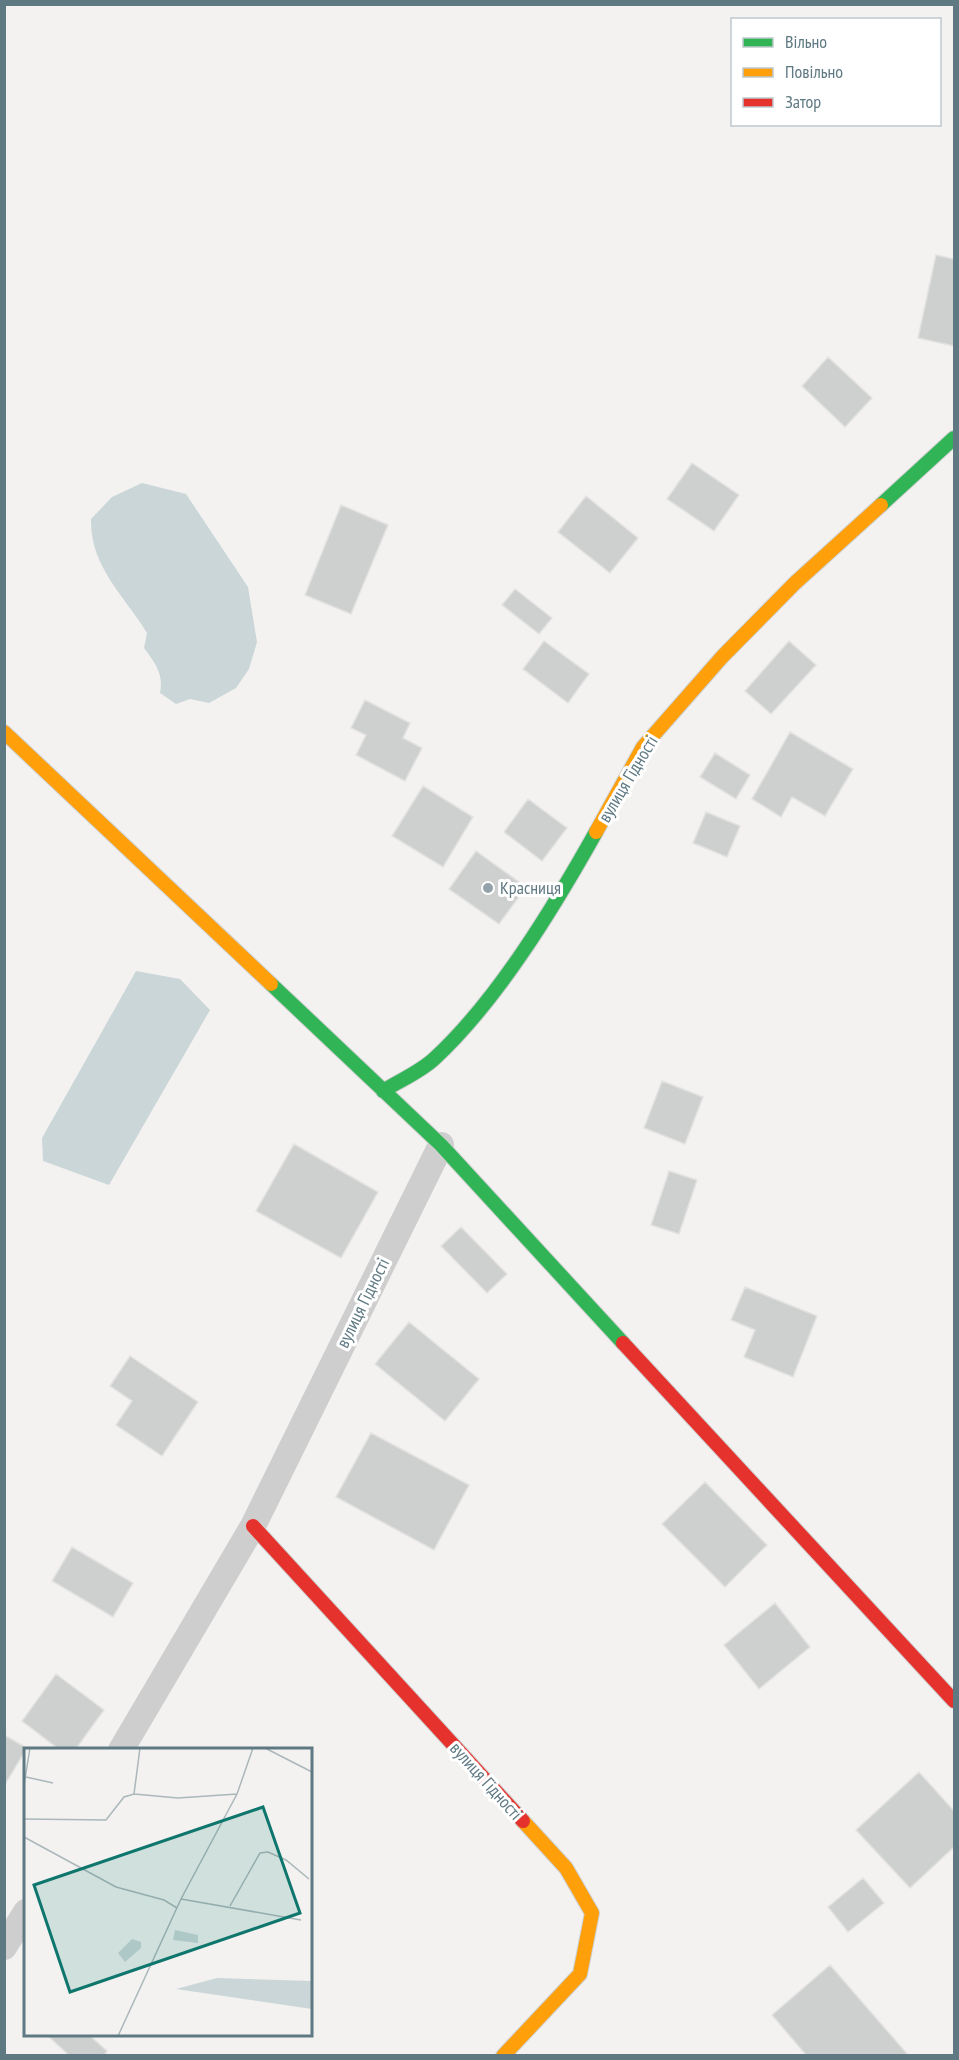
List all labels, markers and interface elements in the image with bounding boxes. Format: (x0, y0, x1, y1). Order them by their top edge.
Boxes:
legend (731, 18, 941, 126)
text: Вільно (785, 30, 827, 53)
text: Повільно (785, 60, 843, 83)
text: Затор (785, 90, 821, 113)
street label: вулиця Гідності (593, 731, 662, 826)
place label: Красниця (500, 876, 561, 899)
marker: Красниця (481, 881, 495, 895)
street label: вулиця Гідності (331, 1254, 394, 1351)
street label: вулиця Гідності (445, 1737, 527, 1824)
inset map (24, 1748, 312, 2036)

